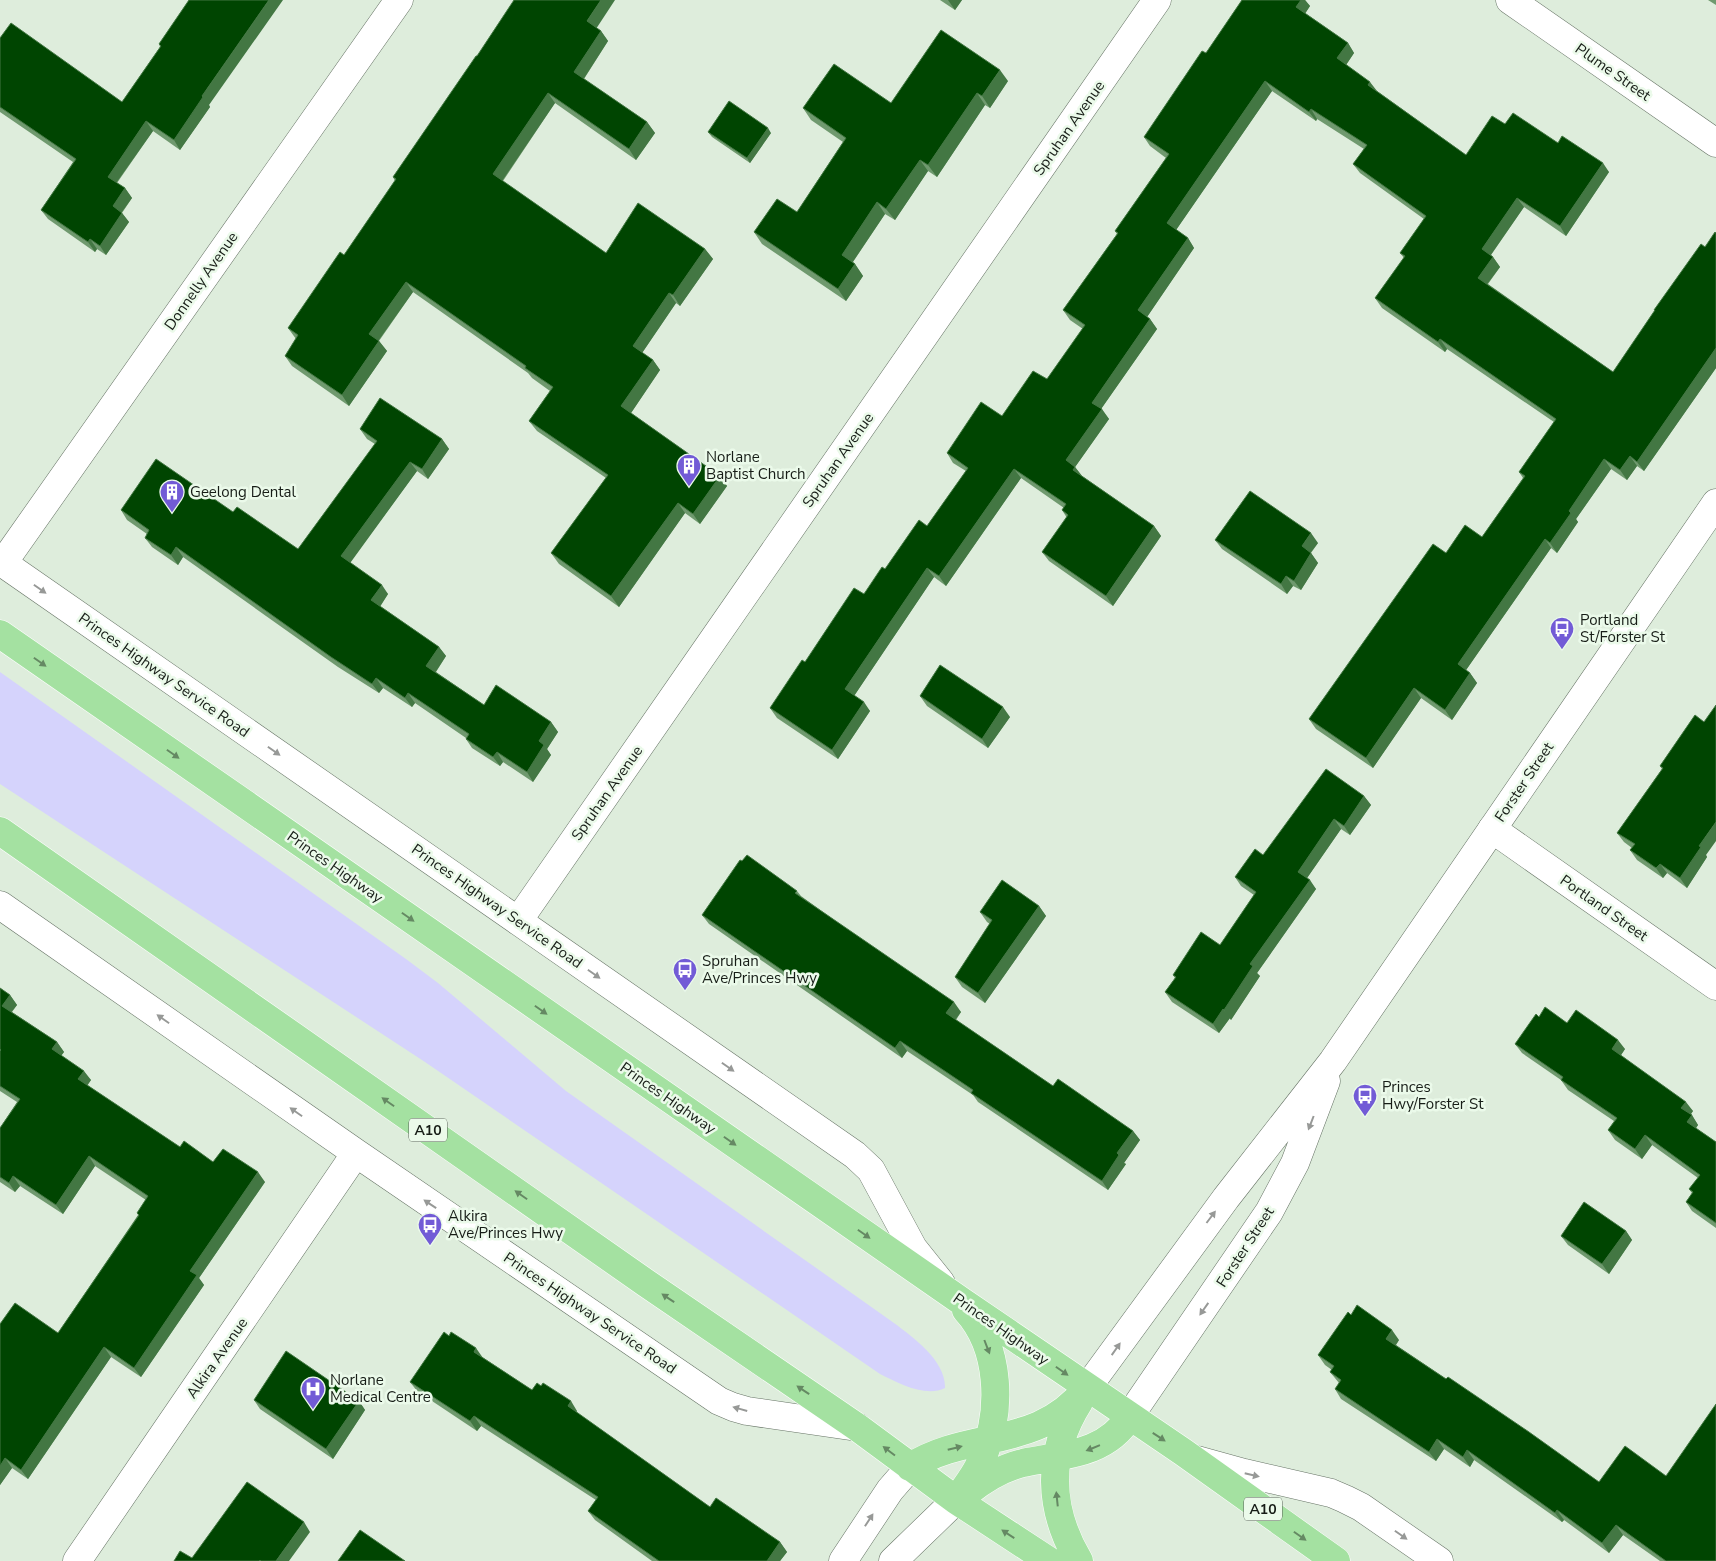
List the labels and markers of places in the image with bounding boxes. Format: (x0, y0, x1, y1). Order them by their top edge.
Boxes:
place label: Norlane Baptist Church (706, 447, 806, 484)
building icon: Norlane Baptist Church (676, 453, 702, 487)
building icon: Geelong Dental (159, 479, 185, 513)
place label: Geelong Dental (190, 482, 297, 502)
place label: Portland St/Forster St (1580, 610, 1666, 647)
bus stop icon: Portland St/Forster St (1549, 616, 1575, 650)
place label: Spruhan Ave/Princes Hwy (702, 951, 817, 988)
bus stop icon: Spruhan Ave/Princes Hwy (672, 957, 698, 991)
place label: Princes Hwy/Forster St (1382, 1077, 1484, 1114)
bus stop icon: Princes Hwy/Forster St (1352, 1083, 1378, 1117)
place label: Alkira Ave/Princes Hwy (448, 1206, 563, 1243)
bus stop icon: Alkira Ave/Princes Hwy (417, 1212, 443, 1246)
place label: Norlane Medical Centre (330, 1370, 431, 1407)
hospital icon: Norlane Medical Centre (300, 1376, 326, 1410)

